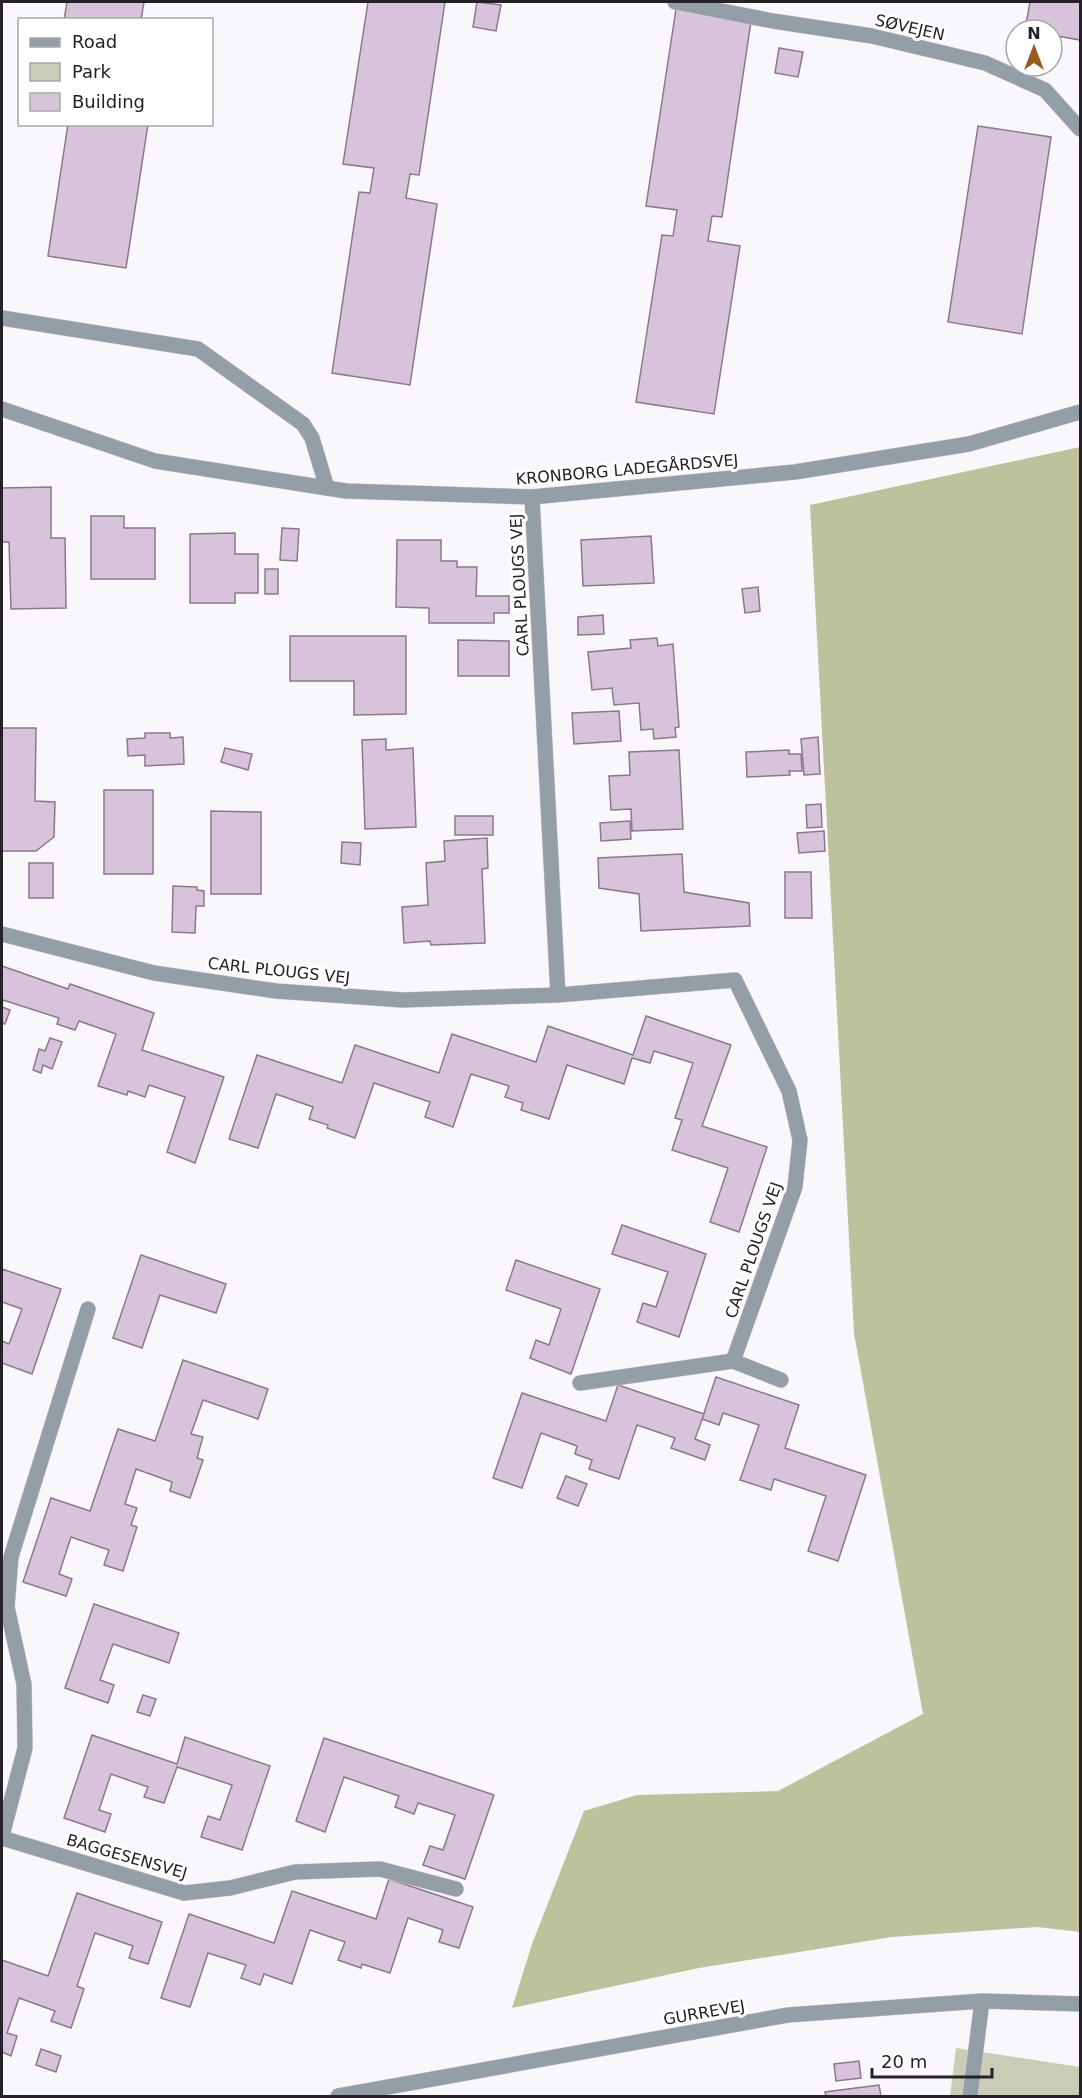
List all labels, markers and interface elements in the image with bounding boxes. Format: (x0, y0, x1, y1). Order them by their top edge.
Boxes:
street label: SØVEJEN (873, 10, 946, 45)
legend (18, 18, 213, 126)
north arrow (1004, 18, 1064, 78)
text: N (1027, 24, 1041, 43)
text: Road (72, 31, 117, 52)
text: Park (72, 61, 111, 82)
text: Building (72, 91, 145, 112)
street label: KRONBORG LADEGÅRDSVEJ (515, 450, 739, 489)
street label: CARL PLOUGS VEJ (506, 513, 533, 657)
street label: CARL PLOUGS VEJ (207, 954, 351, 987)
street label: CARL PLOUGS VEJ (721, 1179, 786, 1321)
street label: BAGGESENSVEJ (64, 1830, 189, 1883)
street label: GURREVEJ (662, 1996, 746, 2029)
scale bar (872, 2041, 992, 2079)
text: 20 m (881, 2051, 927, 2072)

